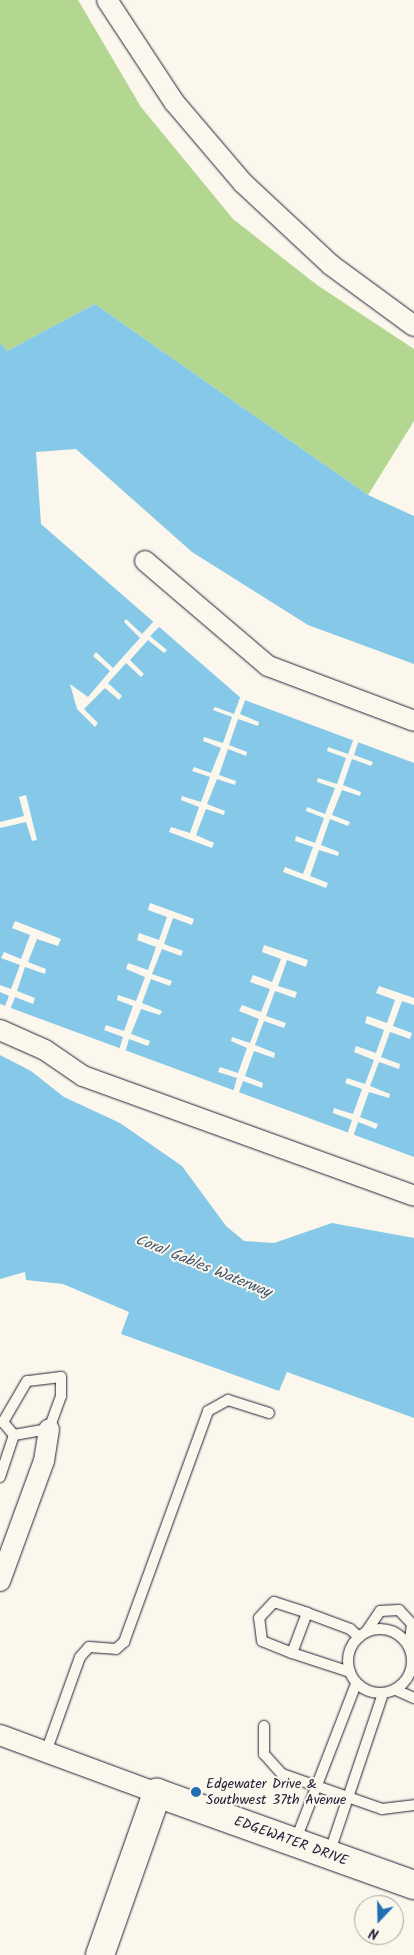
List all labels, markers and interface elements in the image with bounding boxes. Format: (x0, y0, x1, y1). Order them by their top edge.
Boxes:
water label: Coral Gables Waterway (132, 1232, 274, 1302)
place label: Edgewater Drive & Southwest 37th Avenue (206, 1776, 346, 1808)
marker: Edgewater Drive & Southwest 37th Avenue (190, 1786, 202, 1798)
street label: EDGEWATER DRIVE (232, 1813, 350, 1869)
north arrow (354, 1895, 404, 1945)
text: N (366, 1921, 382, 1945)

